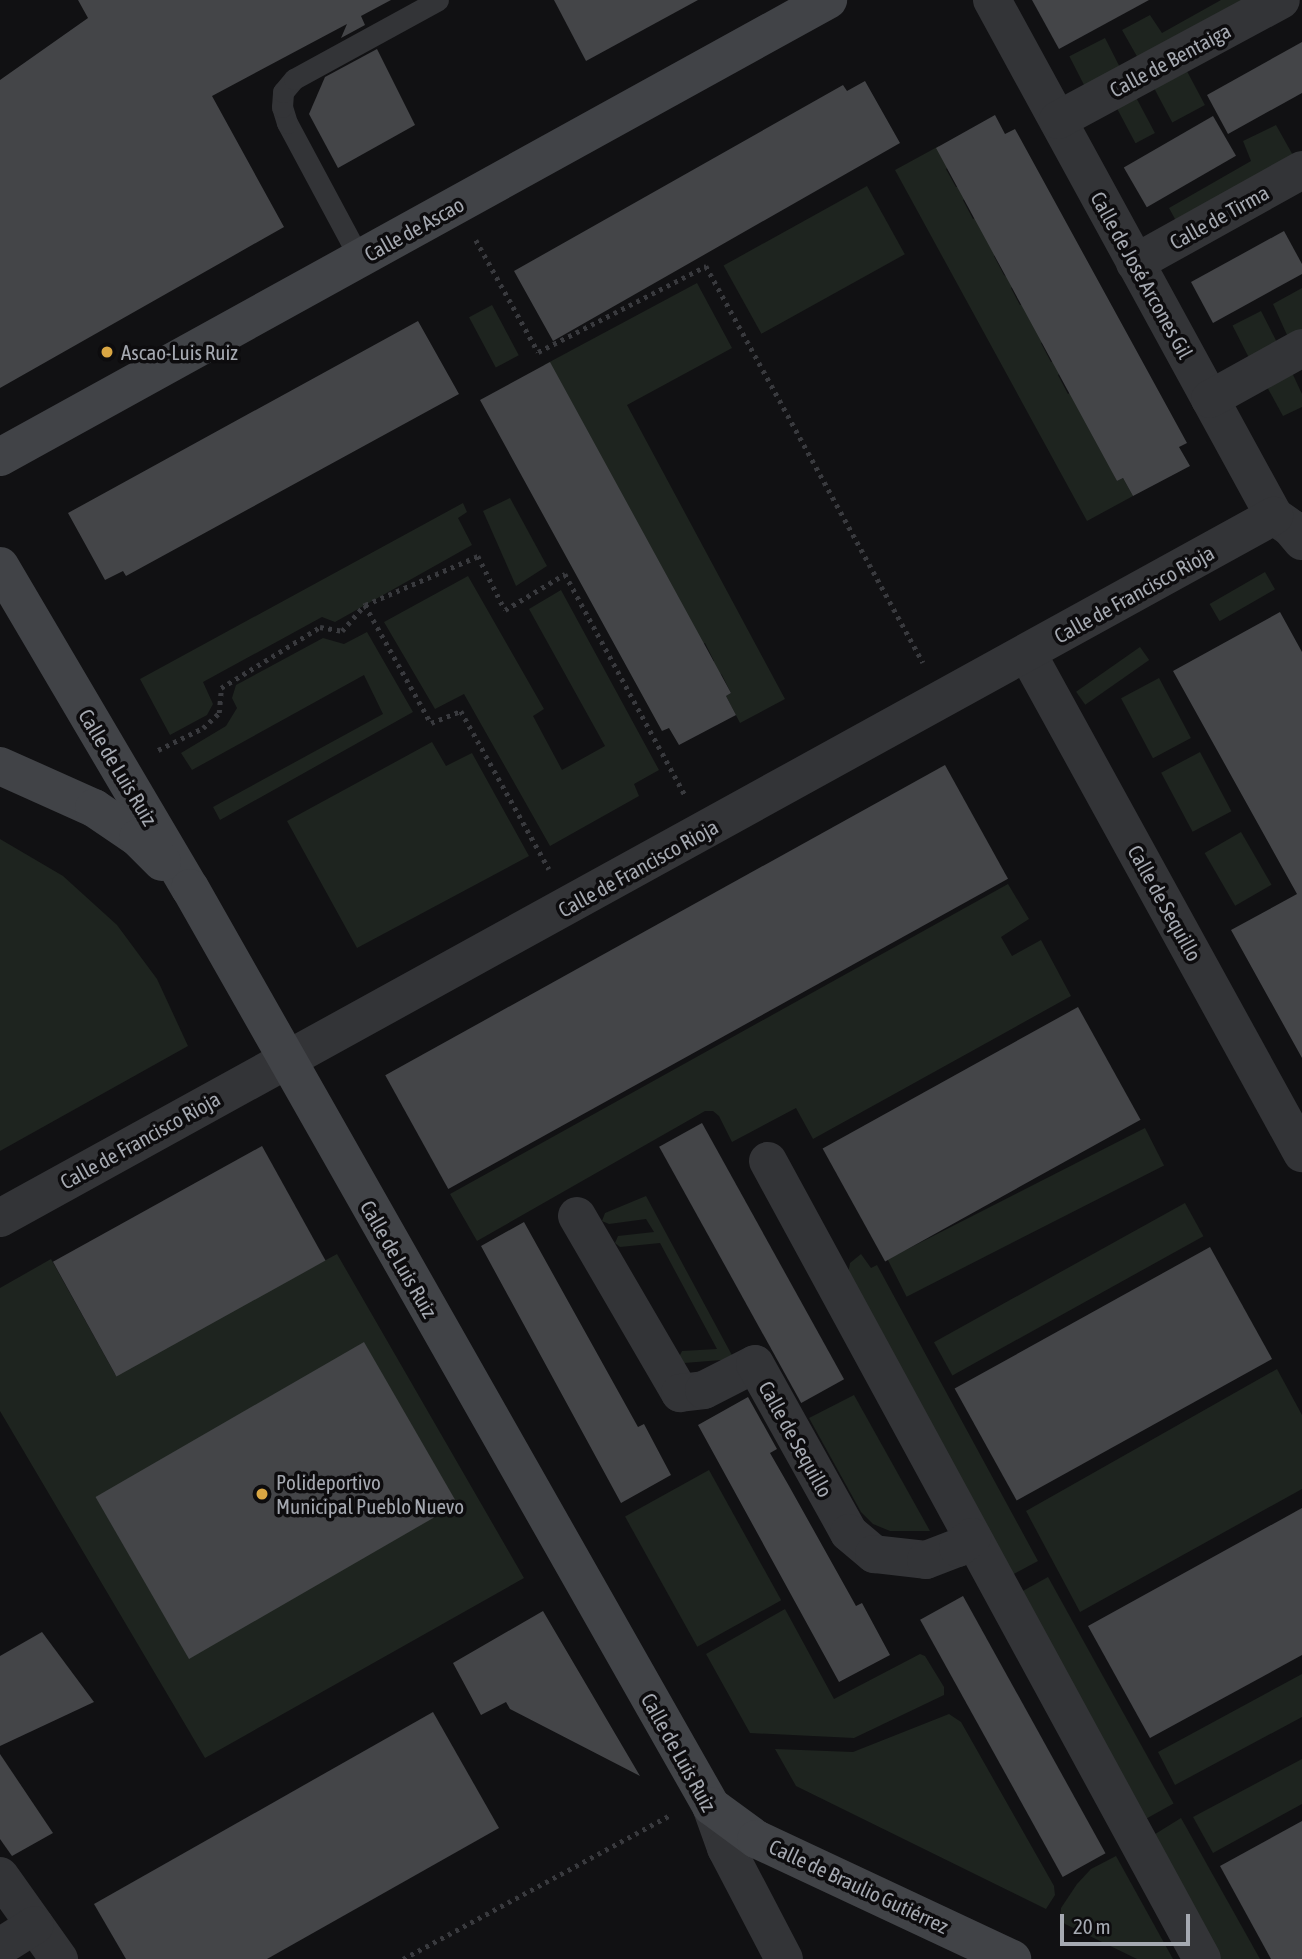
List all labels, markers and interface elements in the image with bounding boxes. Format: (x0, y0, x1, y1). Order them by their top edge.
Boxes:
street label: Calle de Bentaiga (1105, 18, 1235, 102)
street label: Calle de Tirma (1165, 179, 1273, 255)
street label: Calle de José Arcones Gil (1086, 187, 1198, 363)
street label: Calle de Ascao (360, 191, 468, 267)
place label: Ascao-Luis Ruiz (121, 339, 238, 365)
marker: Ascao-Luis Ruiz (99, 344, 115, 360)
street label: Calle de Francisco Rioja (1050, 540, 1218, 648)
street label: Calle de Luis Ruiz (73, 704, 163, 830)
street label: Calle de Francisco Rioja (554, 814, 722, 922)
street label: Calle de Sequillo (1123, 841, 1207, 965)
street label: Calle de Francisco Rioja (56, 1086, 224, 1194)
street label: Calle de Luis Ruiz (355, 1196, 443, 1322)
street label: Calle de Sequillo (754, 1377, 838, 1501)
place label: Polideportivo Municipal Pueblo Nuevo (276, 1469, 464, 1519)
marker: Polideportivo Municipal Pueblo Nuevo (254, 1486, 270, 1502)
street label: Calle de Luis Ruiz (636, 1688, 722, 1816)
street label: Calle de Braulio Gutiérrez (765, 1833, 953, 1939)
scale bar (1064, 1899, 1194, 1943)
text: 20 m (1073, 1914, 1111, 1938)

